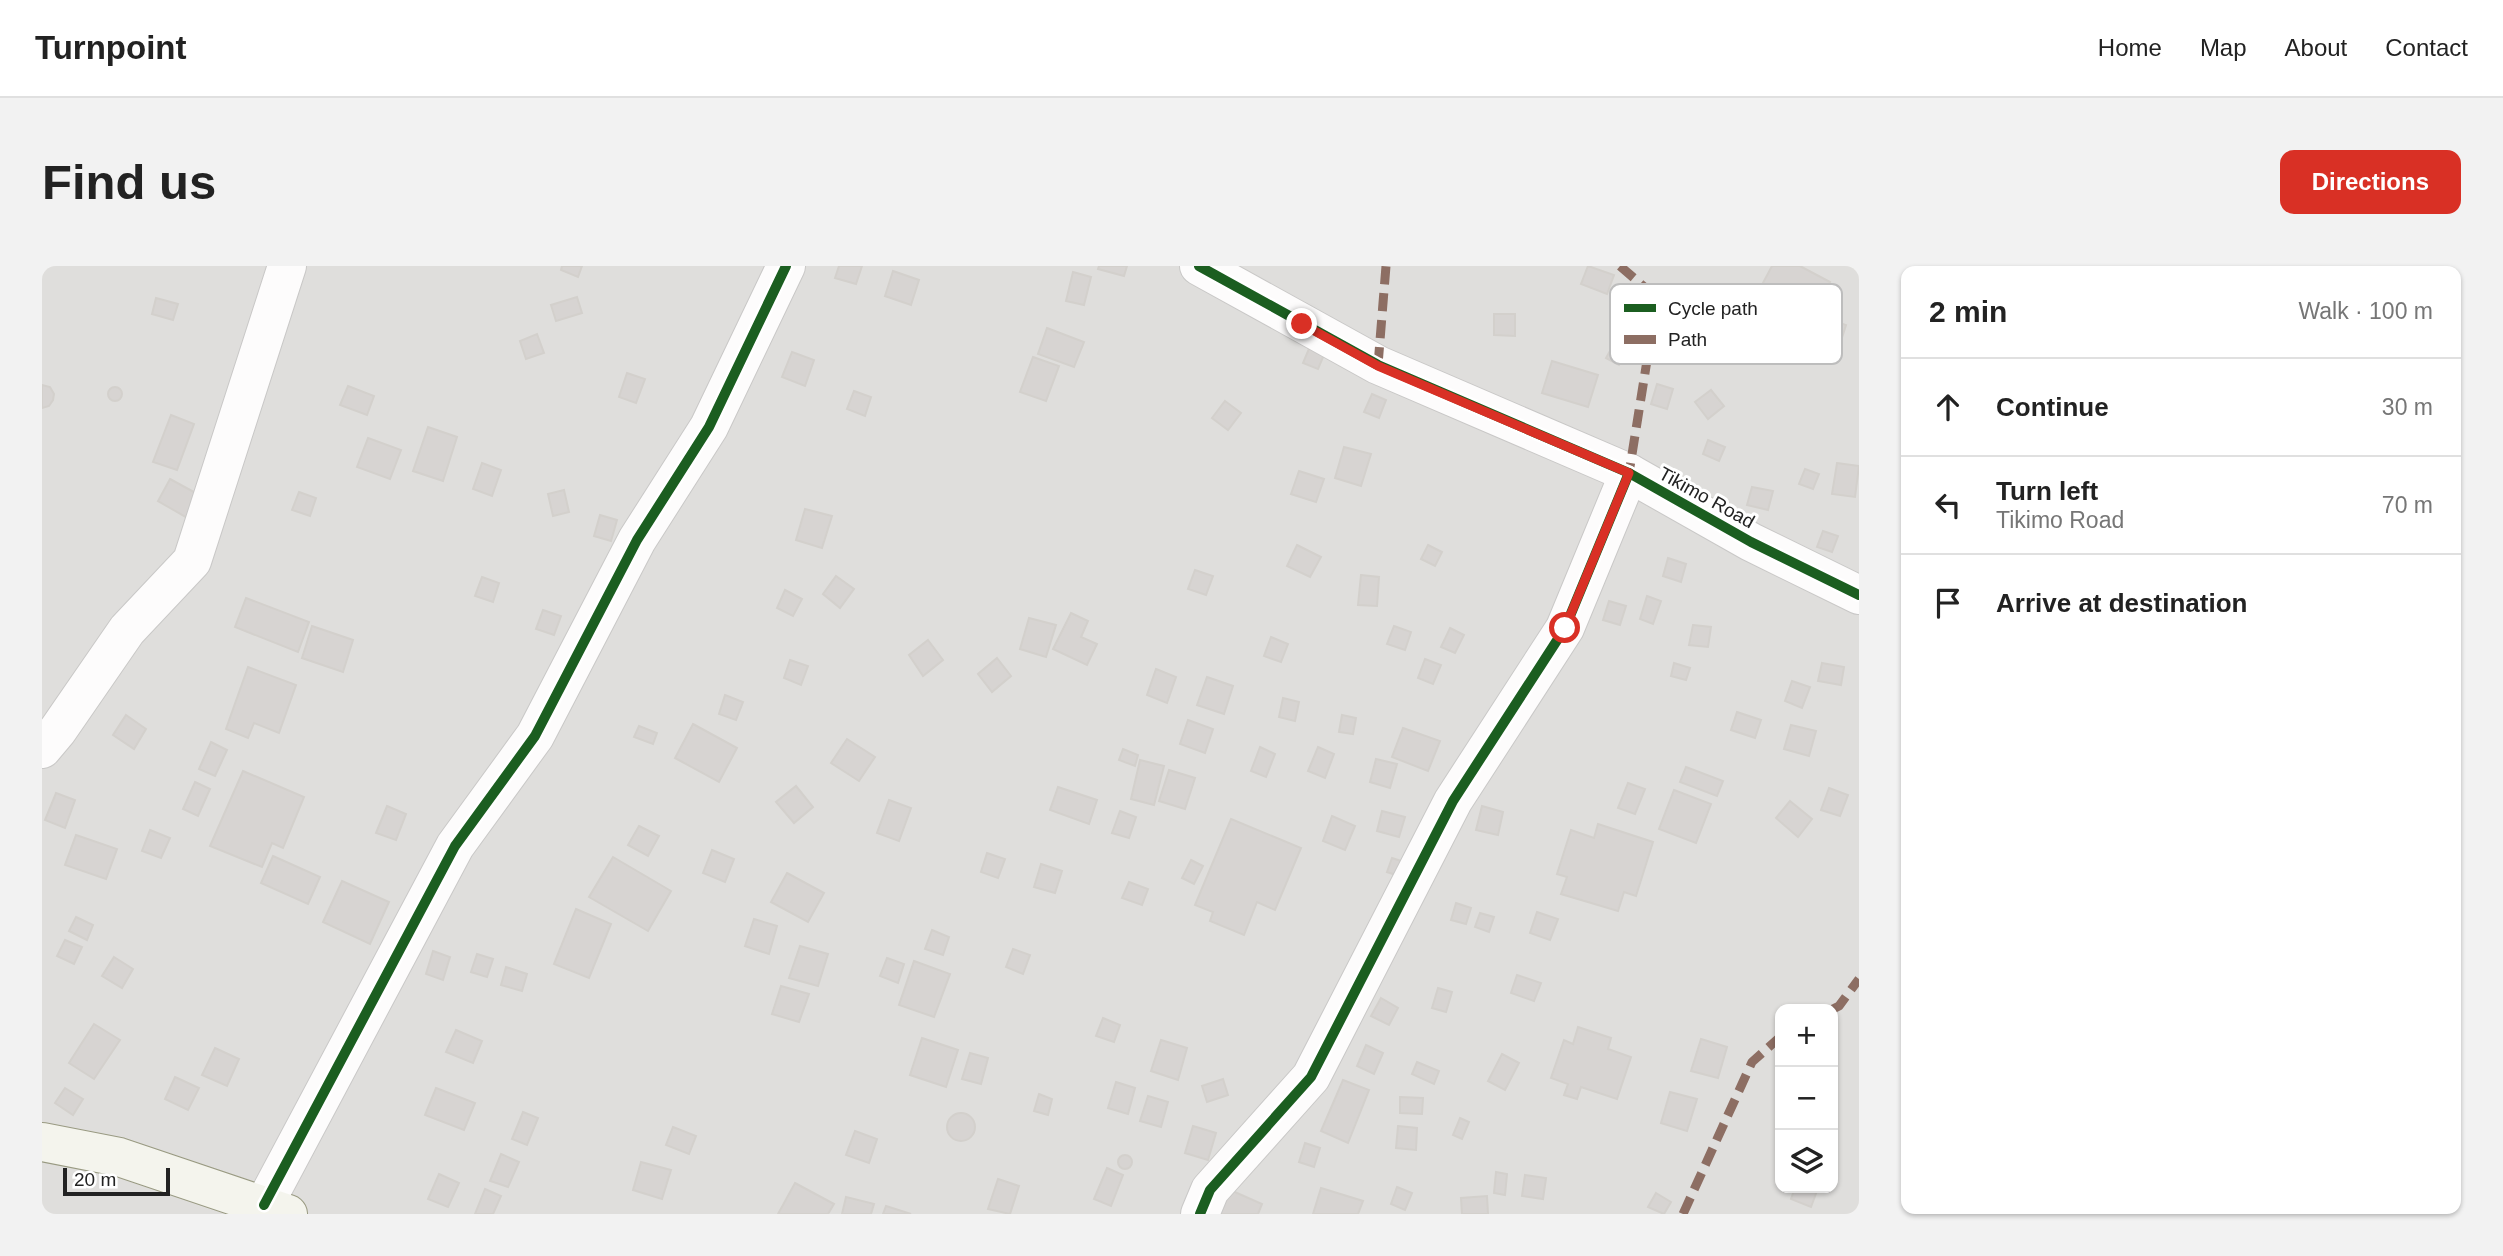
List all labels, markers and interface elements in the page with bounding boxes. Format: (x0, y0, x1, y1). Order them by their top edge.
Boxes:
text: Turnpoint (35, 29, 187, 66)
text: Home (2098, 34, 2162, 61)
text: Map (2200, 34, 2247, 61)
text: About (2285, 34, 2347, 61)
text: Contact (2385, 34, 2468, 61)
button: Directions (2280, 150, 2461, 214)
text: Find us (42, 155, 216, 209)
legend (1610, 284, 1842, 364)
text: 2 min (1929, 295, 2007, 328)
text: Cycle path (1668, 298, 1758, 319)
text: Walk · 100 m (2298, 298, 2433, 324)
route end (1286, 308, 1317, 339)
text: Path (1668, 329, 1707, 350)
icon: ahead (1929, 388, 1967, 426)
text: Continue (1996, 392, 2109, 422)
text: 30 m (2382, 394, 2433, 420)
street label: Tikimo Road (1655, 463, 1758, 532)
text: Turn left (1996, 476, 2098, 506)
icon: left (1929, 486, 1967, 524)
text: 70 m (2382, 492, 2433, 518)
text: Tikimo Road (1996, 507, 2124, 533)
icon: arrive (1929, 584, 1967, 622)
text: Arrive at destination (1996, 588, 2247, 618)
route start (1549, 612, 1580, 643)
map controls (1775, 1004, 1838, 1193)
button: + (1775, 1004, 1838, 1067)
button: − (1775, 1067, 1838, 1130)
button: layers (1775, 1130, 1838, 1193)
scale bar (63, 1165, 170, 1197)
text: 20 m (74, 1169, 116, 1190)

